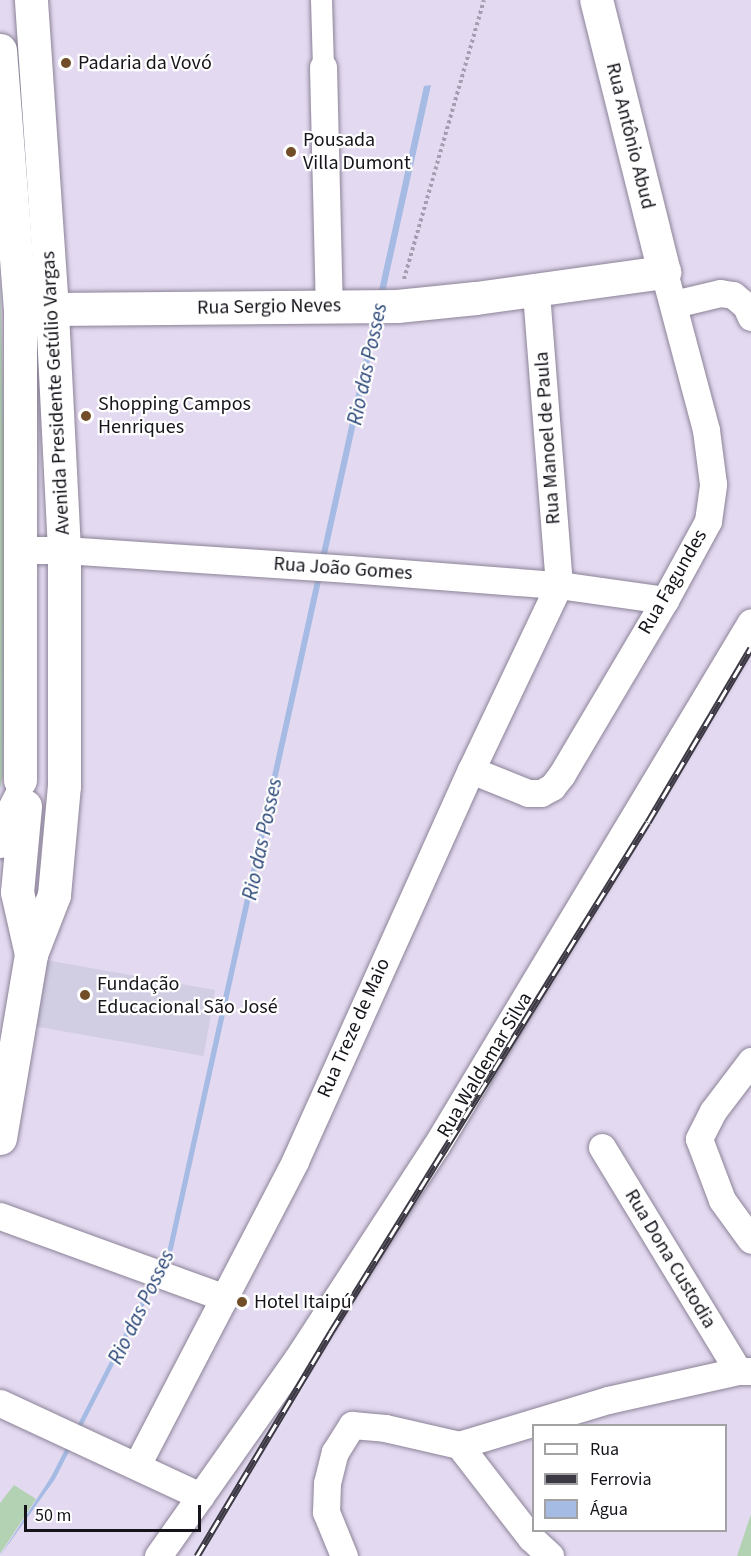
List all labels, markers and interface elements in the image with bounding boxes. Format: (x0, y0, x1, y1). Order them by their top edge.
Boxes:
place label: Padaria da Vovó (78, 51, 212, 75)
marker: Padaria da Vovó (59, 56, 73, 70)
street label: Rua Antônio Abud (600, 60, 660, 212)
place label: Pousada Villa Dumont (303, 128, 411, 175)
marker: Pousada Villa Dumont (284, 145, 298, 159)
street label: Avenida Presidente Getúlio Vargas (37, 251, 75, 535)
street label: Rua Sergio Neves (197, 294, 341, 320)
water label: Rio das Posses (342, 301, 392, 427)
street label: Rua Manoel de Paula (530, 351, 566, 525)
place label: Shopping Campos Henriques (98, 392, 251, 439)
marker: Shopping Campos Henriques (79, 409, 93, 423)
street label: Rua Fagundes (633, 525, 713, 639)
street label: Rua João Gomes (273, 552, 413, 586)
water label: Rio das Posses (237, 776, 287, 902)
street label: Rua Treze de Maio (312, 954, 396, 1102)
place label: Fundação Educacional São José (97, 972, 278, 1019)
marker: Fundação Educacional São José (78, 988, 92, 1002)
street label: Rua Waldemar Silva (432, 988, 538, 1142)
street label: Rua Dona Custodia (619, 1185, 721, 1333)
water label: Rio das Posses (102, 1246, 180, 1368)
place label: Hotel Itaipú (254, 1290, 352, 1314)
marker: Hotel Itaipú (235, 1295, 249, 1309)
legend (532, 1424, 727, 1532)
text: Rua (590, 1437, 619, 1462)
text: Ferrovia (590, 1467, 651, 1492)
scale bar (27, 1493, 204, 1531)
text: Água (590, 1497, 628, 1522)
text: 50 m (35, 1503, 71, 1528)

